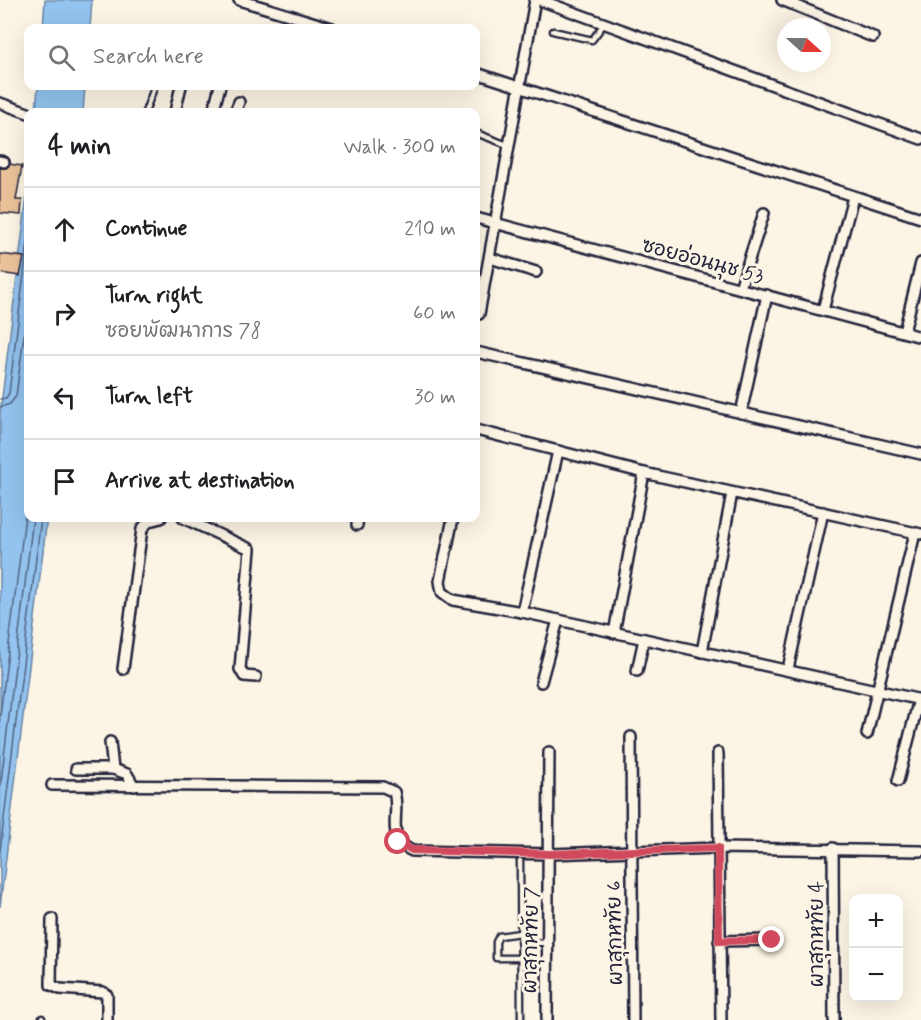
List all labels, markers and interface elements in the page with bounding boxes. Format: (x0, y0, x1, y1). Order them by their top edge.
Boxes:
north arrow (777, 18, 831, 72)
search box (24, 24, 480, 90)
icon: search (45, 41, 78, 74)
text: Search here (93, 43, 204, 71)
text: 4 min (48, 130, 111, 164)
text: Walk · 300 m (344, 134, 456, 161)
icon: ahead (48, 213, 81, 246)
text: Continue (105, 215, 187, 243)
text: 210 m (404, 216, 456, 243)
street label: ซอยอ่อนนุช 53 (638, 231, 767, 292)
text: Turn right (105, 282, 203, 310)
icon: right (48, 297, 81, 330)
text: 60 m (413, 300, 456, 327)
text: ซอยพัฒนาการ 78 (105, 318, 261, 345)
icon: left (48, 381, 81, 414)
text: Turn left (105, 383, 193, 411)
text: 30 m (414, 384, 456, 411)
icon: arrive (48, 465, 81, 498)
text: Arrive at destination (105, 467, 295, 495)
route start (384, 828, 410, 854)
street label: ผาสุกหทัย 6 (601, 880, 631, 986)
street label: ผาสุกหทัย 4 (804, 880, 832, 987)
street label: ผาสุกหทัย 7 (517, 886, 547, 994)
map controls (849, 894, 903, 1002)
button: + (849, 894, 903, 948)
route end (758, 926, 784, 952)
button: − (849, 948, 903, 1002)

